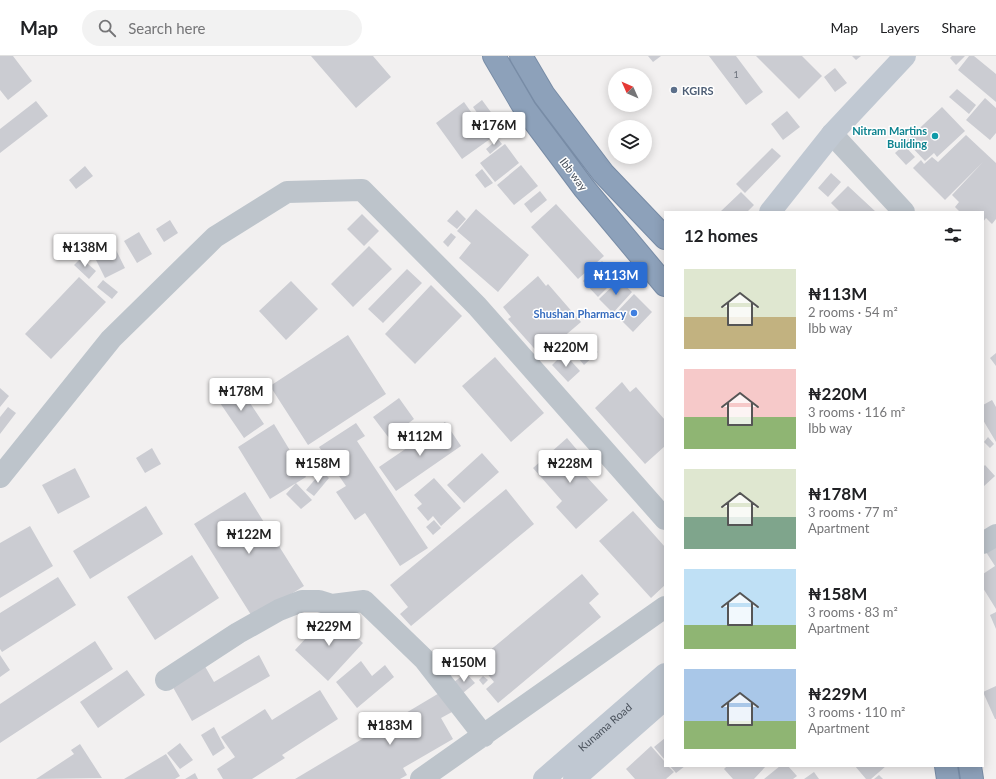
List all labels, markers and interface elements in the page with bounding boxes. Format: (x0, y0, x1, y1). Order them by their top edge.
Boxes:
search box (82, 10, 362, 46)
text: Map (20, 16, 58, 39)
icon: search (96, 17, 118, 39)
text: Search here (128, 19, 206, 37)
text: Map (830, 19, 858, 36)
text: Layers (880, 19, 920, 36)
text: Share (942, 19, 976, 36)
north arrow (608, 68, 652, 112)
map controls (608, 68, 652, 164)
house number: 1 (733, 69, 739, 80)
place label: KGIRS (682, 84, 714, 97)
marker: KGIRS (669, 85, 679, 95)
pin: ₦176M (466, 112, 522, 146)
text: ₦176M (471, 117, 517, 133)
button: layers (608, 120, 652, 164)
place label: Nitram Martins Building (852, 124, 927, 150)
marker: Nitram Martins Building (930, 131, 940, 141)
street label: Ibb way (558, 155, 591, 193)
icon: filters (942, 224, 964, 246)
text: 12 homes (684, 225, 758, 246)
pin: ₦138M (57, 234, 113, 268)
text: ₦138M (62, 239, 108, 255)
pin: ₦113M (588, 262, 644, 296)
text: ₦113M (593, 267, 639, 283)
text: ₦113M (808, 283, 867, 304)
icon: home (716, 285, 764, 333)
text: 2 rooms · 54 m² (808, 304, 898, 320)
place label: Shushan Pharmacy (534, 307, 626, 320)
marker: Shushan Pharmacy (629, 308, 639, 318)
text: Ibb way (808, 320, 852, 336)
pin: ₦220M (538, 334, 594, 368)
text: ₦220M (543, 339, 589, 355)
pin: ₦178M (213, 378, 269, 412)
text: ₦178M (218, 383, 264, 399)
text: ₦220M (808, 383, 867, 404)
icon: home (716, 385, 764, 433)
text: 3 rooms · 116 m² (808, 404, 905, 420)
text: Ibb way (808, 420, 852, 436)
pin: ₦112M (392, 423, 448, 457)
text: ₦112M (397, 428, 443, 444)
pin: ₦158M (290, 450, 346, 484)
pin: ₦228M (542, 450, 598, 484)
text: ₦158M (295, 455, 341, 471)
text: ₦228M (547, 455, 593, 471)
text: ₦178M (808, 483, 867, 504)
icon: home (716, 485, 764, 533)
text: 3 rooms · 77 m² (808, 504, 898, 520)
text: Apartment (808, 520, 869, 536)
pin: ₦122M (221, 521, 277, 555)
text: ₦122M (226, 526, 272, 542)
text: ₦158M (808, 583, 867, 604)
icon: home (716, 585, 764, 633)
text: 3 rooms · 83 m² (808, 604, 898, 620)
pin: ₦229M (301, 613, 357, 647)
text: ₦229M (306, 618, 352, 634)
text: Apartment (808, 620, 869, 636)
pin: ₦150M (436, 649, 492, 683)
text: ₦150M (441, 654, 487, 670)
text: ₦229M (808, 683, 867, 704)
icon: home (716, 685, 764, 733)
street label: Kunama Road (575, 700, 634, 753)
text: 3 rooms · 110 m² (808, 704, 905, 720)
pin: ₦183M (362, 712, 418, 746)
text: ₦183M (367, 717, 413, 733)
text: Apartment (808, 720, 869, 736)

